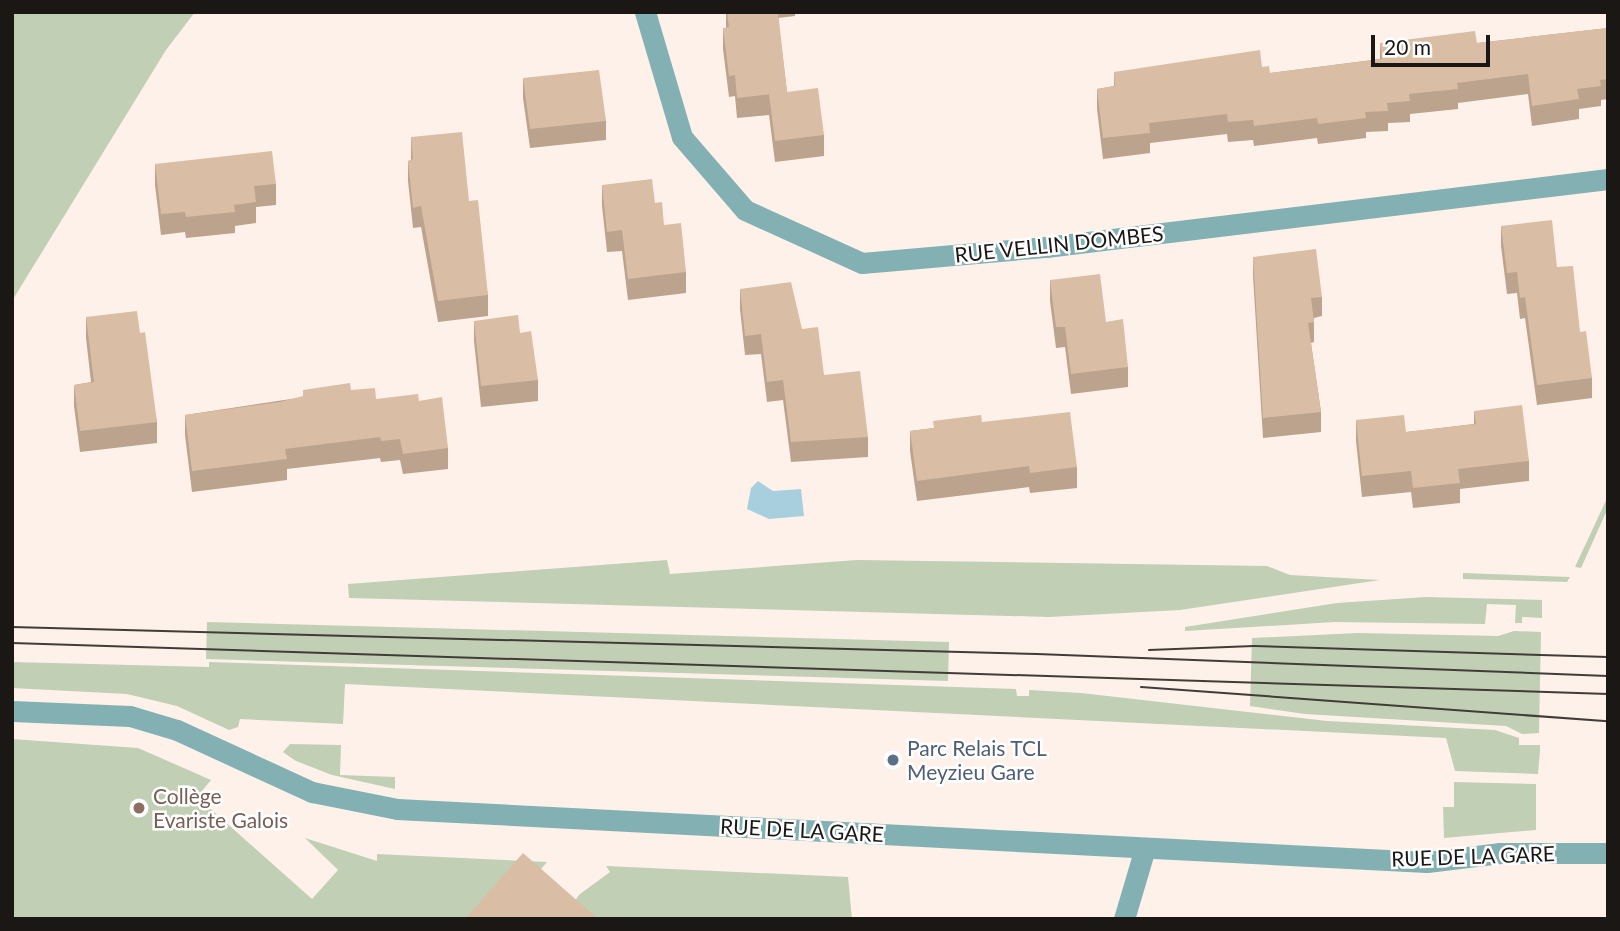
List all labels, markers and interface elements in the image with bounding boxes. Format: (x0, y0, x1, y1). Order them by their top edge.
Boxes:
scale bar (1375, 21, 1494, 65)
text: 20 m (1384, 34, 1431, 59)
street label: RUE VELLIN DOMBES (953, 220, 1165, 268)
place label: Parc Relais TCL Meyzieu Gare (907, 735, 1047, 785)
marker: Parc Relais TCL Meyzieu Gare (885, 752, 901, 768)
place label: Collège Evariste Galois (153, 783, 288, 833)
marker: Collège Evariste Galois (131, 800, 147, 816)
street label: RUE DE LA GARE (719, 813, 885, 847)
street label: RUE DE LA GARE (1390, 841, 1556, 871)

